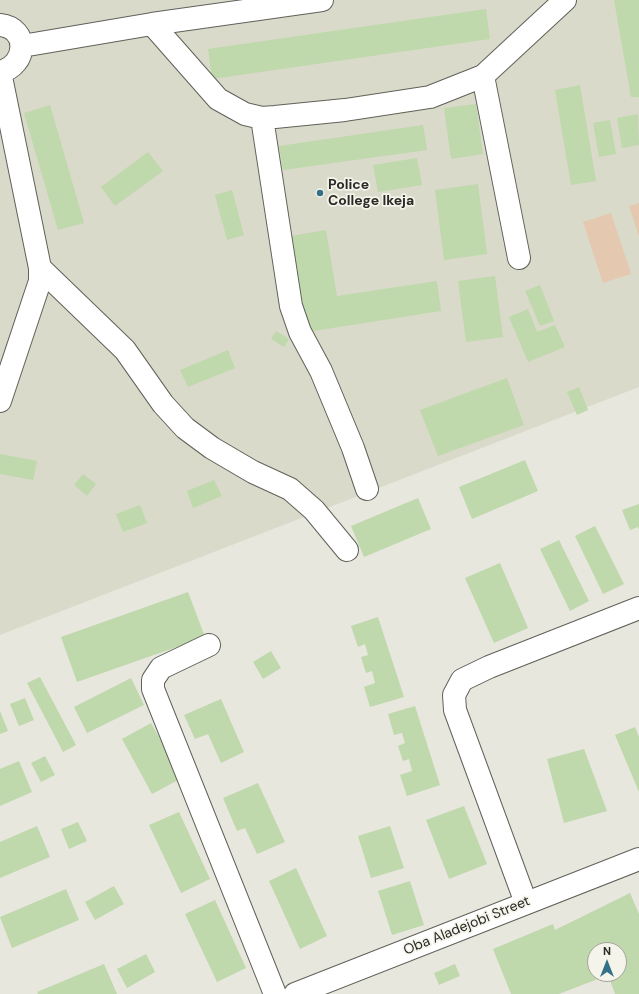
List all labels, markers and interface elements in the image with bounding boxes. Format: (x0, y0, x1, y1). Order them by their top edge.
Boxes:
place label: Police College Ikeja (328, 177, 414, 210)
marker: Police College Ikeja (315, 188, 325, 198)
street label: Oba Aladejobi Street (401, 893, 533, 959)
north arrow (587, 942, 627, 982)
text: N (603, 944, 611, 958)

